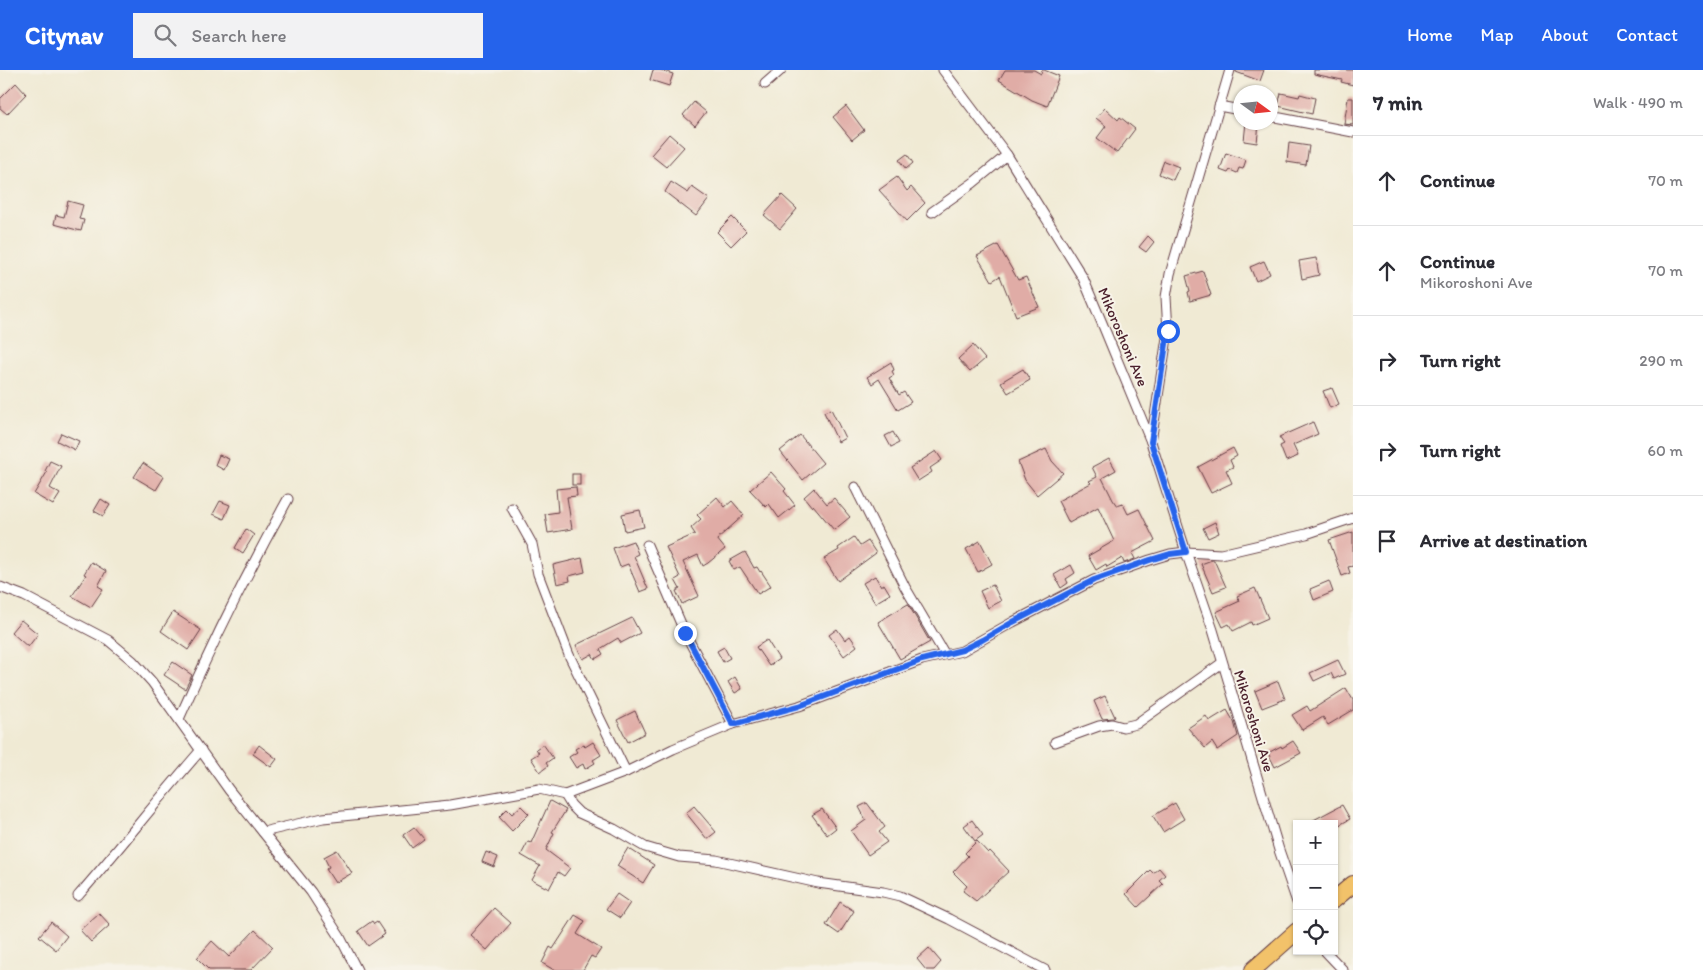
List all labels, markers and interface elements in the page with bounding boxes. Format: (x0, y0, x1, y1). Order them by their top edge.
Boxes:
search box (133, 13, 483, 58)
text: Citynav (25, 21, 103, 50)
icon: search (151, 21, 179, 49)
text: Search here (191, 24, 287, 47)
text: Home (1407, 24, 1453, 46)
text: Map (1481, 24, 1514, 46)
text: About (1542, 24, 1588, 46)
text: Contact (1616, 24, 1678, 46)
north arrow (1233, 85, 1278, 130)
text: 7 min (1373, 90, 1422, 115)
text: Walk · 490 m (1593, 93, 1683, 112)
icon: ahead (1373, 167, 1401, 195)
text: Continue (1420, 169, 1495, 192)
text: 70 m (1648, 171, 1683, 190)
text: Continue (1420, 250, 1495, 273)
icon: ahead (1373, 257, 1401, 285)
text: 70 m (1648, 261, 1683, 280)
text: Mikoroshoni Ave (1420, 273, 1533, 292)
street label: Mikoroshoni Ave (1094, 285, 1152, 389)
route start (1157, 320, 1180, 343)
icon: right (1373, 347, 1401, 375)
text: Turn right (1420, 349, 1501, 372)
text: 290 m (1639, 351, 1683, 370)
icon: right (1373, 437, 1401, 465)
text: Turn right (1420, 439, 1501, 462)
text: 60 m (1648, 441, 1683, 460)
icon: arrive (1373, 527, 1401, 555)
text: Arrive at destination (1420, 529, 1587, 552)
route end (674, 622, 697, 645)
street label: Mikoroshoni Ave (1230, 668, 1278, 774)
map controls (1293, 820, 1338, 955)
button: + (1293, 820, 1338, 865)
button: − (1293, 865, 1338, 910)
button: locate (1293, 910, 1338, 955)

